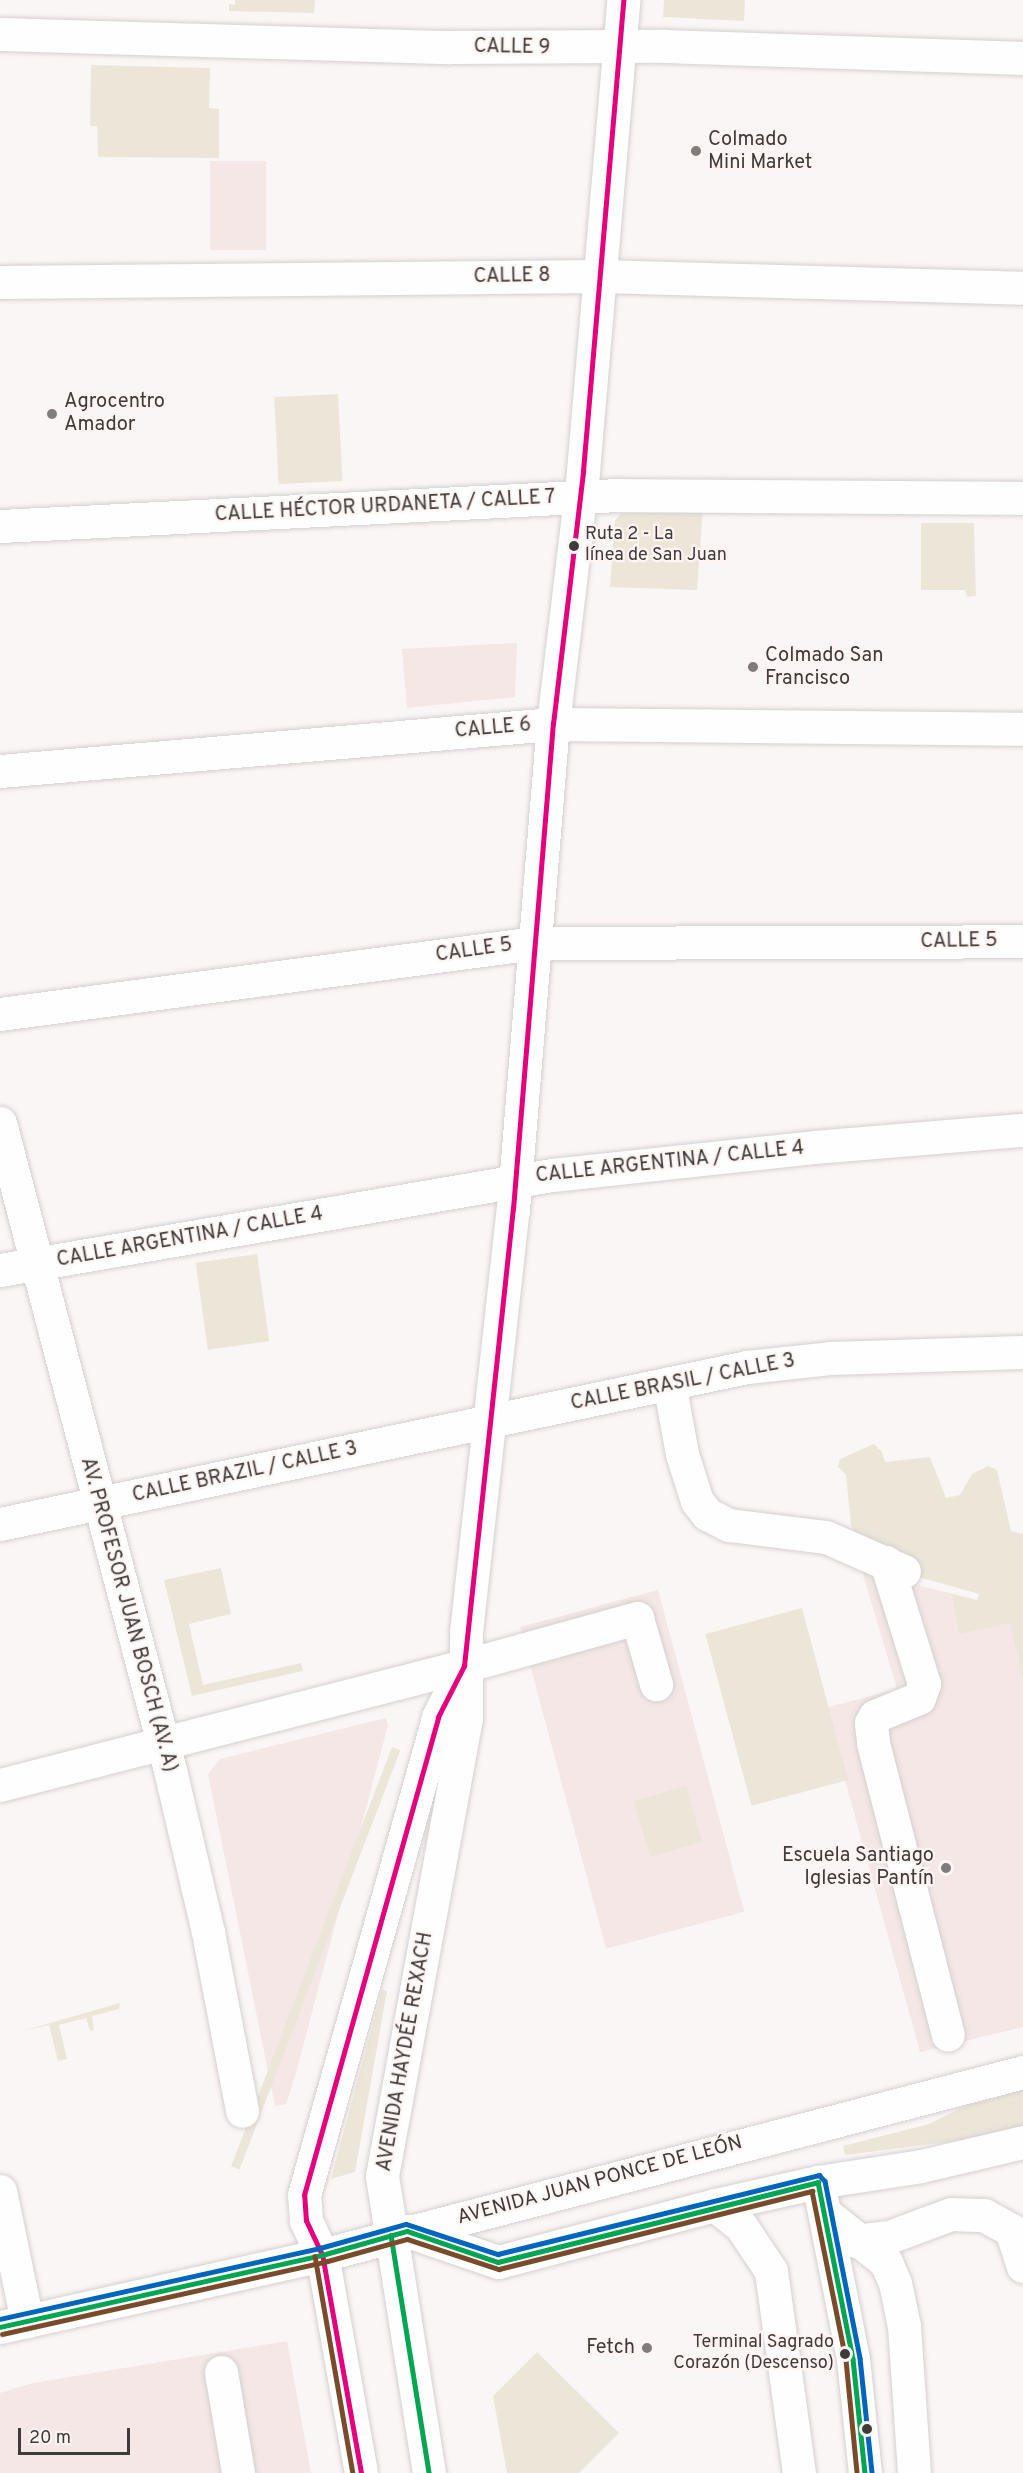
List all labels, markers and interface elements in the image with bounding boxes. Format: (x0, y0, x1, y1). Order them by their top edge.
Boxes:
street label: CALLE 9 (473, 35, 551, 61)
place label: Colmado Mini Market (708, 128, 812, 175)
marker: Colmado Mini Market (689, 144, 703, 158)
street label: CALLE 8 (473, 264, 551, 290)
place label: Agrocentro Amador (64, 390, 165, 437)
marker: Agrocentro Amador (45, 407, 59, 421)
street label: CALLE HÉCTOR URDANETA / CALLE 7 (213, 486, 557, 528)
place label: Ruta 2 - La línea de San Juan (585, 525, 727, 568)
marker: Ruta 2 - La línea de San Juan (568, 540, 580, 552)
place label: Colmado San Francisco (765, 644, 883, 691)
marker: Colmado San Francisco (746, 660, 760, 674)
street label: CALLE 6 (454, 714, 532, 744)
street label: CALLE 5 (920, 929, 998, 955)
street label: CALLE 5 (434, 934, 514, 968)
street label: CALLE ARGENTINA / CALLE 4 (534, 1137, 806, 1189)
street label: CALLE ARGENTINA / CALLE 4 (54, 1203, 326, 1273)
street label: CALLE BRASIL / CALLE 3 (569, 1349, 797, 1417)
street label: CALLE BRAZIL / CALLE 3 (130, 1437, 360, 1509)
street label: AV. PROFESOR JUAN BOSCH (AV. A) (74, 1455, 182, 1775)
place label: Escuela Santiago Iglesias Pantín (782, 1844, 934, 1891)
marker: Escuela Santiago Iglesias Pantín (939, 1861, 953, 1875)
street label: AVENIDA HAYDÉE REXACH (373, 1930, 439, 2174)
street label: AVENIDA JUAN PONCE DE LEÓN (454, 2131, 746, 2231)
place label: Terminal Sagrado Corazón (Descenso) (673, 2333, 834, 2376)
place label: Fetch (586, 2336, 635, 2360)
marker: Fetch (640, 2341, 654, 2355)
marker: Terminal Sagrado Corazón (Descenso) (839, 2348, 851, 2360)
scale bar (21, 2416, 134, 2454)
unlabelled marker (861, 2423, 873, 2435)
text: 20 m (29, 2427, 71, 2450)

